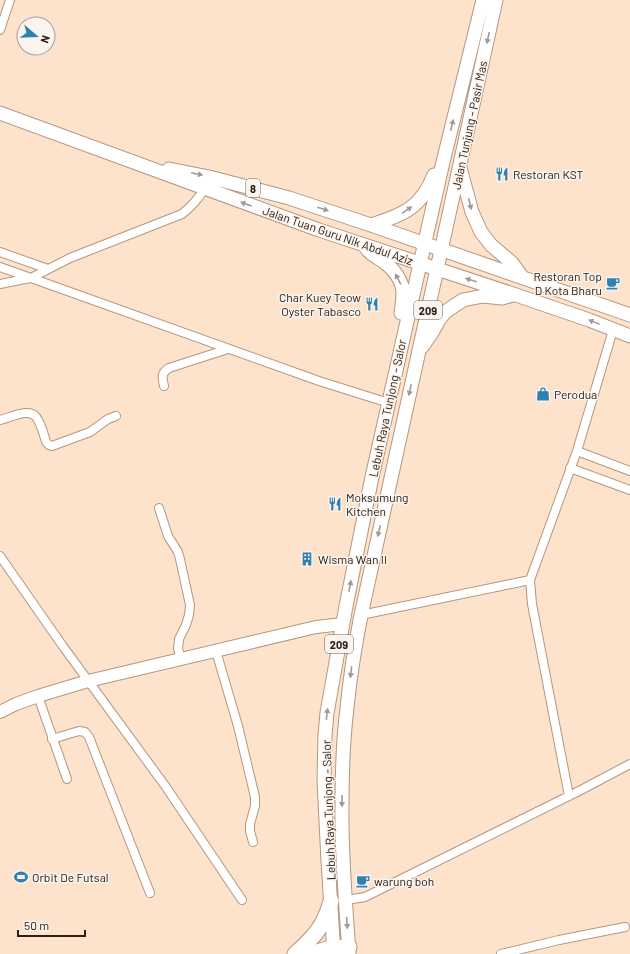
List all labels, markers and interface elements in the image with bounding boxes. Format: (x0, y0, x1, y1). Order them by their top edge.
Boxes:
north arrow (16, 16, 56, 56)
one-way arrow (484, 32, 490, 44)
text: N (39, 34, 53, 45)
street label: Jalan Tunjung - Pasir Mas (449, 59, 490, 191)
one-way arrow (449, 118, 455, 130)
restaurant icon: Restoran KST (494, 166, 510, 182)
place label: Restoran KST (513, 167, 583, 181)
one-way arrow (191, 172, 203, 178)
road number: 8 (246, 179, 260, 197)
one-way arrow (467, 198, 473, 210)
one-way arrow (240, 200, 252, 206)
street label: Jalan Tuan Guru Nik Abdul Aziz (261, 203, 415, 267)
one-way arrow (317, 206, 329, 212)
one-way arrow (402, 206, 412, 214)
place label: Restoran Top D Kota Bharu (533, 269, 602, 297)
one-way arrow (395, 273, 401, 284)
cafe icon: Restoran Top D Kota Bharu (605, 275, 621, 291)
one-way arrow (465, 276, 477, 282)
place label: Char Kuey Teow Oyster Tabasco (279, 290, 361, 318)
restaurant icon: Char Kuey Teow Oyster Tabasco (364, 296, 380, 312)
road number: 209 (414, 301, 442, 319)
one-way arrow (587, 319, 599, 325)
street label: Lebuh Raya Tunjong - Salor (366, 337, 409, 478)
one-way arrow (407, 384, 413, 396)
shop icon: Perodua (535, 386, 551, 402)
place label: Perodua (554, 387, 597, 401)
place label: Moksumung Kitchen (346, 490, 409, 518)
restaurant icon: Moksumung Kitchen (327, 496, 343, 512)
one-way arrow (376, 524, 382, 537)
building icon: Wisma Wan II (299, 551, 315, 567)
place label: Wisma Wan II (318, 552, 387, 566)
one-way arrow (347, 580, 353, 592)
road number: 209 (325, 635, 353, 653)
one-way arrow (348, 666, 354, 678)
one-way arrow (324, 708, 331, 720)
street label: Lebuh Raya Tunjong - Salor (319, 739, 337, 880)
one-way arrow (339, 795, 345, 808)
sports icon: Orbit De Futsal (13, 869, 29, 885)
place label: Orbit De Futsal (32, 870, 109, 884)
cafe icon: warung boh (355, 873, 371, 889)
place label: warung boh (374, 874, 434, 888)
scale bar (18, 912, 85, 938)
one-way arrow (344, 917, 351, 930)
text: 50 m (24, 918, 49, 932)

